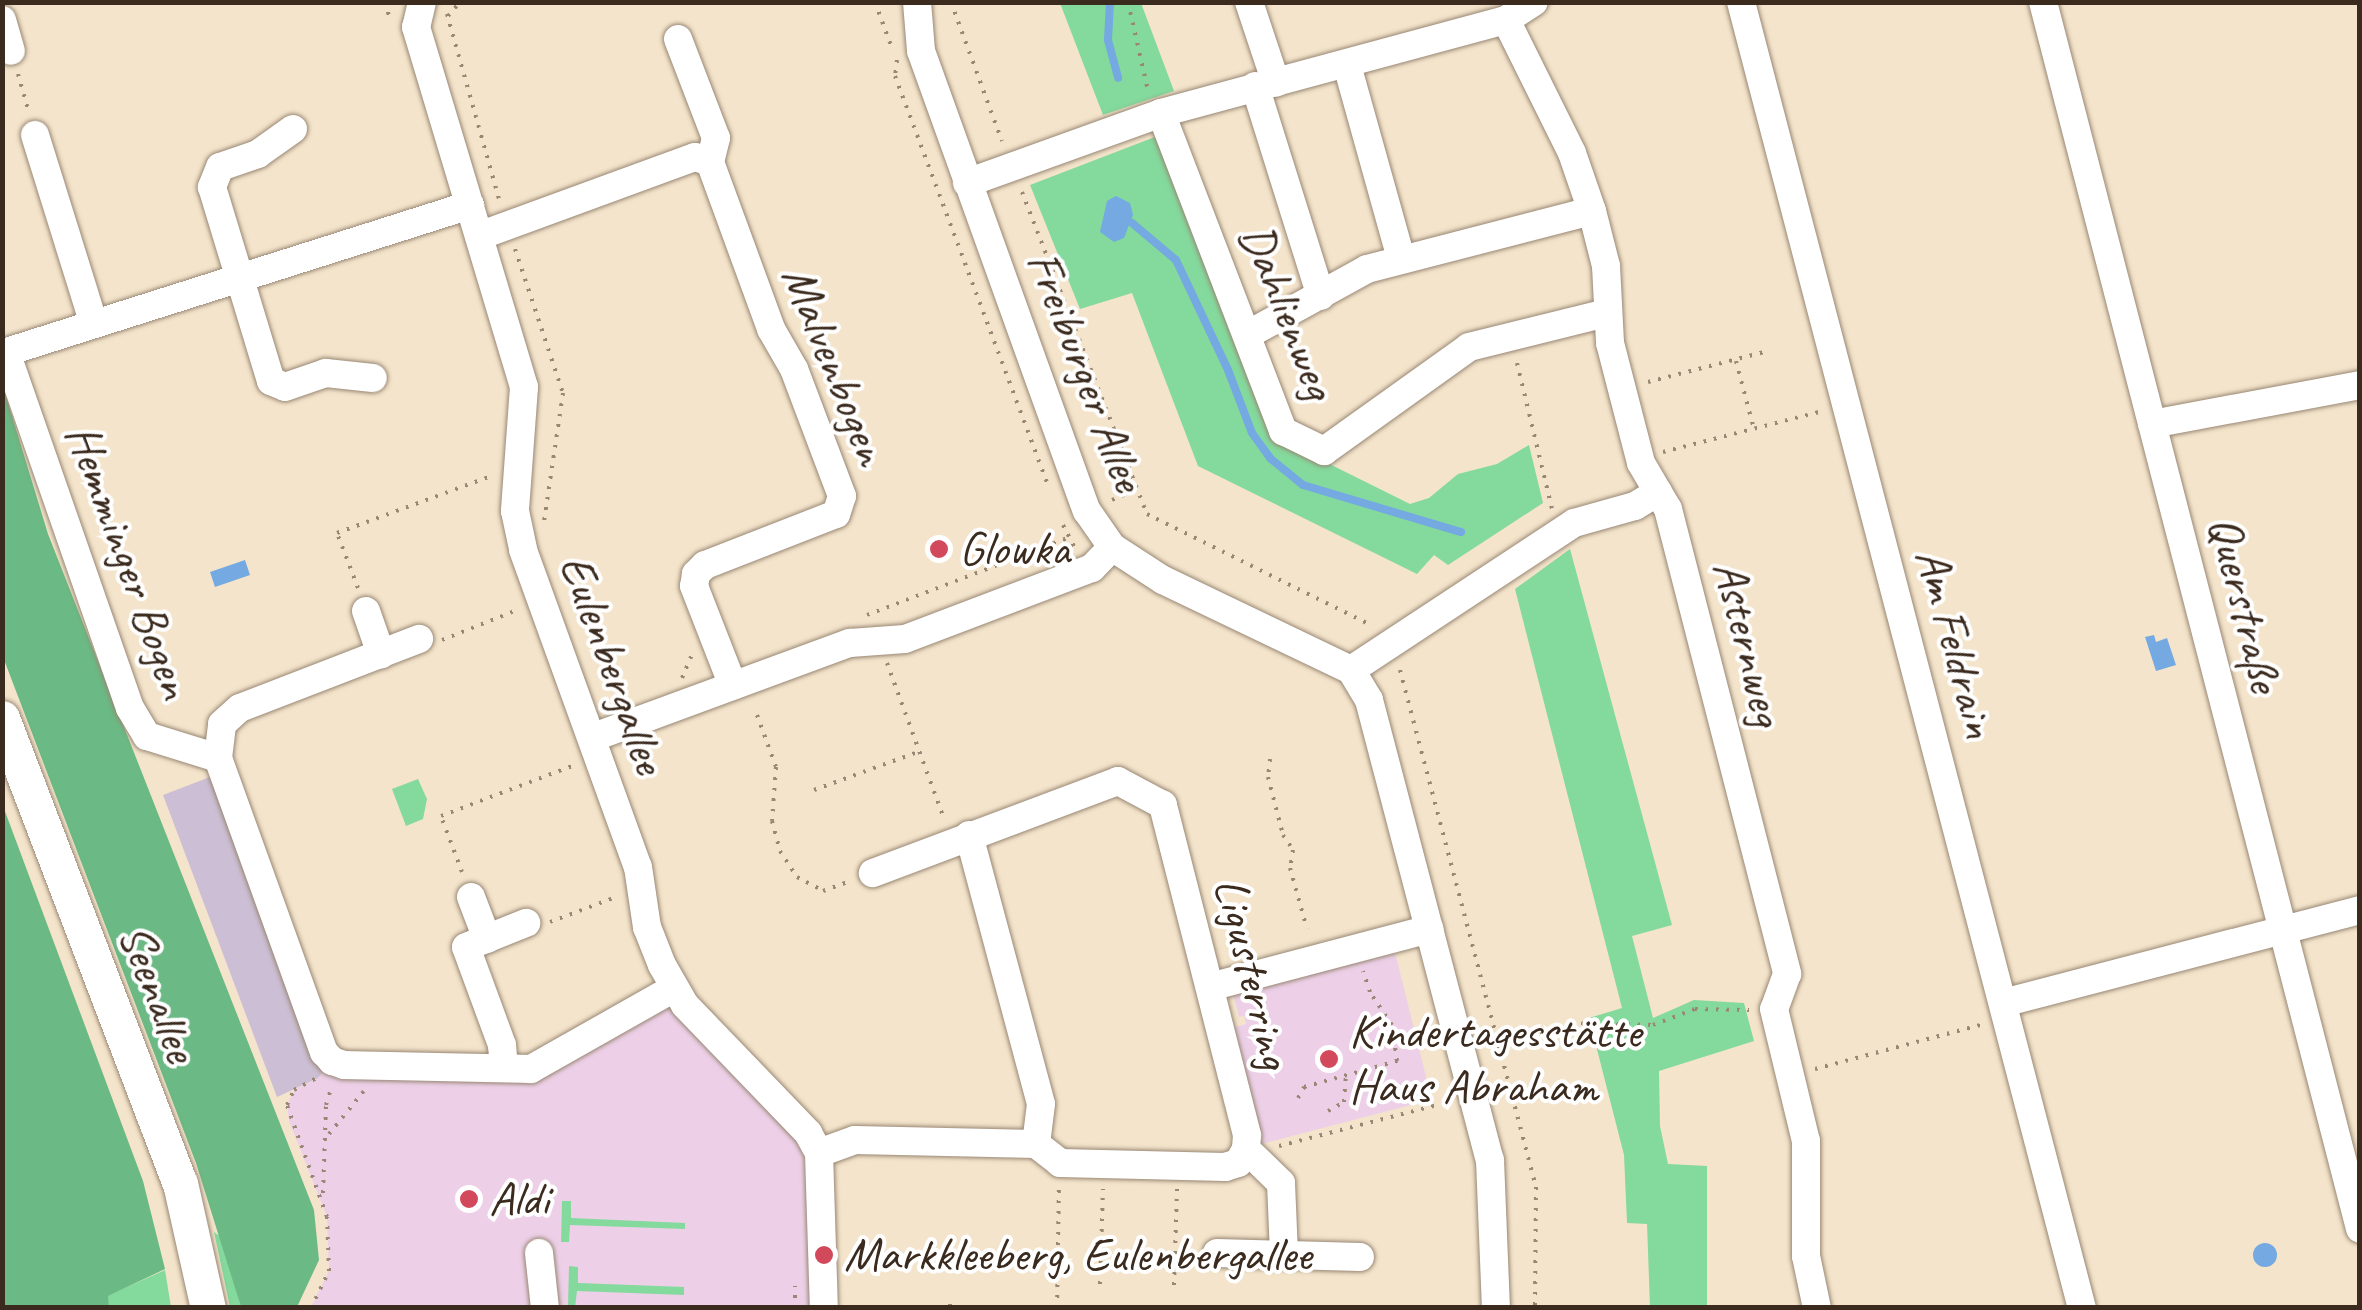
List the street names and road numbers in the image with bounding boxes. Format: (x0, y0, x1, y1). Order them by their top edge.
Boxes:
street label: Dahlienweg (1227, 215, 1349, 407)
street label: Freiburger Allee (1014, 243, 1158, 499)
street label: Malvenbogen (769, 257, 901, 473)
street label: Hemminger Bogen (53, 416, 205, 706)
street label: Querstraße (2195, 510, 2295, 698)
street label: Am Feldrain (1903, 542, 2009, 744)
street label: Eulenbergallee (547, 547, 679, 781)
street label: Asternweg (1701, 555, 1797, 731)
street label: Ligusterring (1202, 872, 1304, 1074)
street label: Seenallee (106, 916, 210, 1070)

